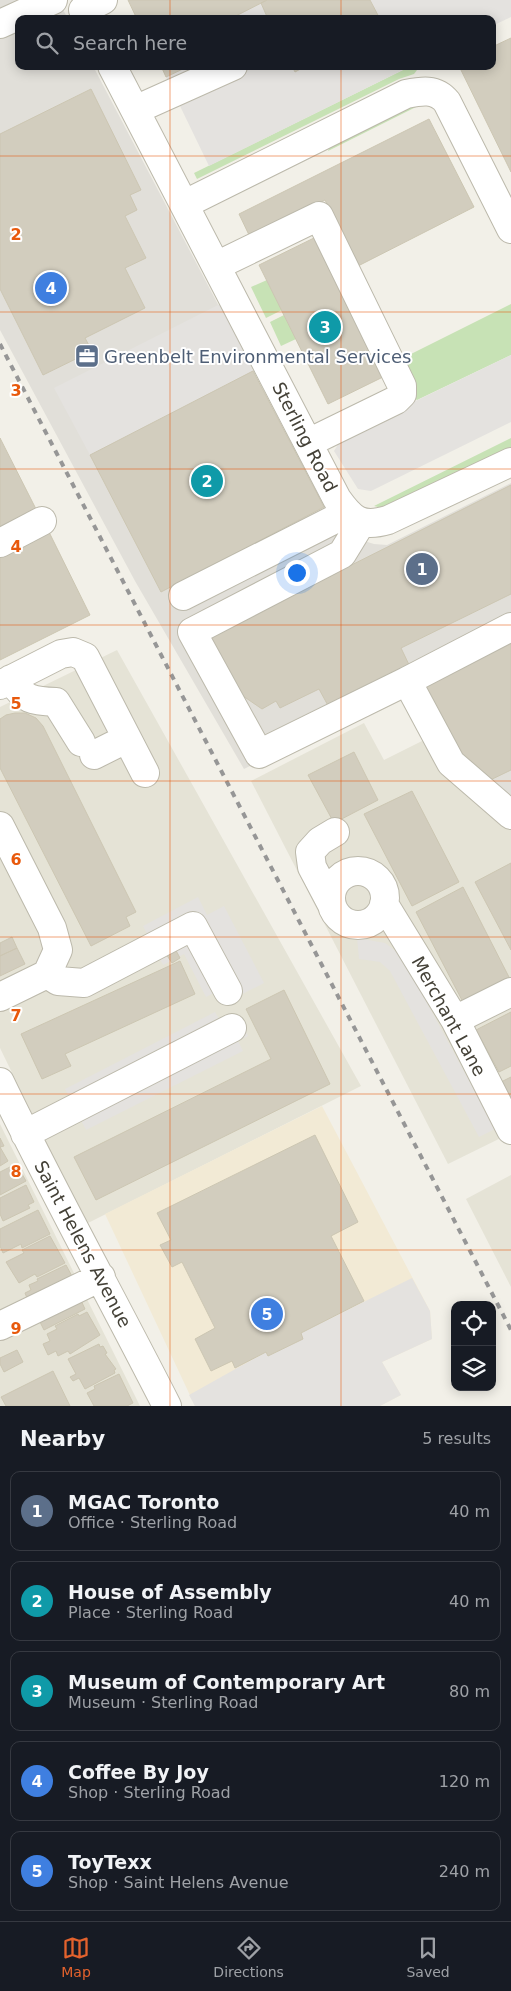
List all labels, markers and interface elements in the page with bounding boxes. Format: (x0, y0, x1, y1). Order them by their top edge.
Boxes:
search box (15, 15, 496, 70)
icon: search (33, 29, 61, 57)
text: Search here (73, 32, 187, 54)
text: 2 (10, 225, 22, 244)
pin: 4 (35, 269, 67, 307)
pin: 3 (309, 308, 341, 346)
office icon: Greenbelt Environmental Services (74, 343, 100, 369)
place label: Greenbelt Environmental Services (104, 346, 411, 367)
street label: Sterling Road (268, 378, 342, 496)
text: 3 (10, 381, 22, 400)
pin: 2 (191, 462, 223, 500)
text: 4 (10, 537, 22, 556)
pin: 1 (406, 550, 438, 588)
your location (284, 560, 310, 586)
text: 5 (10, 694, 22, 713)
text: 6 (10, 850, 22, 869)
street label: Merchant Lane (407, 952, 491, 1080)
text: 7 (10, 1006, 22, 1025)
street label: Saint Helens Avenue (30, 1157, 136, 1331)
text: 8 (10, 1162, 22, 1181)
pin: 5 (251, 1295, 283, 1333)
map controls (451, 1301, 496, 1391)
button: locate (451, 1301, 496, 1346)
text: 9 (10, 1319, 22, 1338)
button: layers (451, 1346, 496, 1391)
text: Nearby (20, 1427, 105, 1451)
text: 5 results (422, 1429, 491, 1448)
text: MGAC Toronto (68, 1491, 219, 1513)
text: 1 (31, 1502, 43, 1521)
text: 40 m (449, 1502, 490, 1521)
text: Office · Sterling Road (68, 1513, 237, 1532)
text: House of Assembly (68, 1581, 272, 1603)
text: 2 (31, 1592, 43, 1611)
text: 40 m (449, 1592, 490, 1611)
text: Place · Sterling Road (68, 1603, 233, 1622)
text: Museum of Contemporary Art (68, 1671, 385, 1693)
text: 3 (31, 1682, 43, 1701)
text: 80 m (449, 1682, 490, 1701)
text: Museum · Sterling Road (68, 1693, 258, 1712)
text: Coffee By Joy (68, 1761, 209, 1783)
text: 4 (31, 1772, 43, 1791)
text: 120 m (439, 1772, 490, 1791)
text: Shop · Sterling Road (68, 1783, 231, 1802)
text: ToyTexx (68, 1851, 152, 1873)
text: 5 (31, 1862, 43, 1881)
text: 240 m (439, 1862, 490, 1881)
text: Shop · Saint Helens Avenue (68, 1873, 289, 1892)
tab: Map (61, 1934, 91, 1980)
tab: Directions (213, 1934, 284, 1980)
tab: Saved (406, 1934, 450, 1980)

